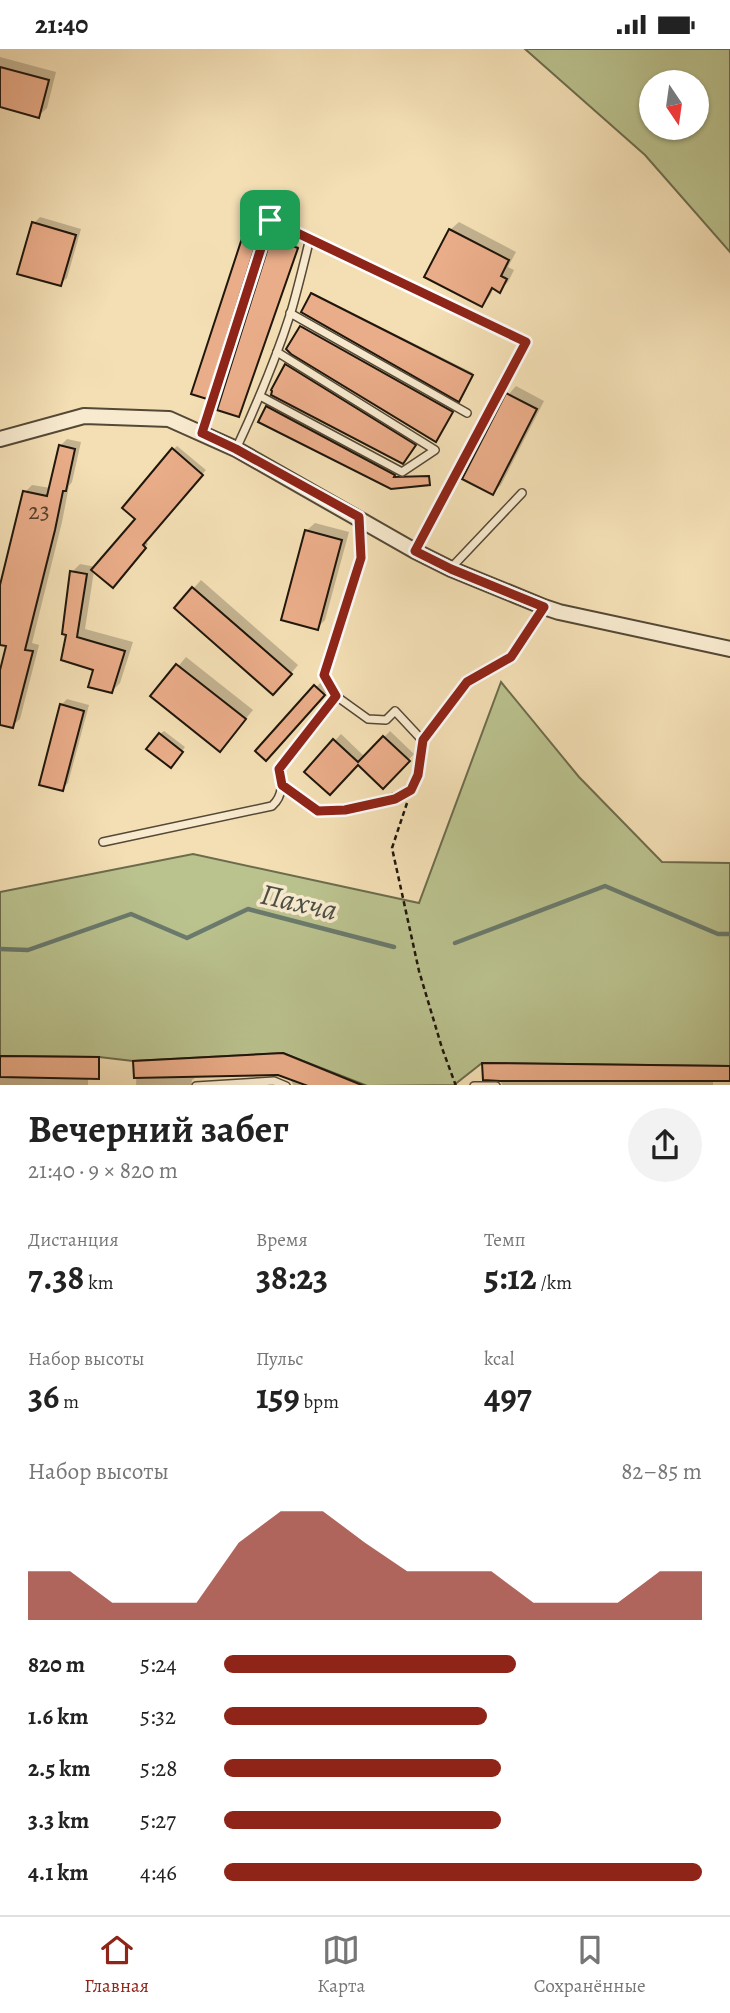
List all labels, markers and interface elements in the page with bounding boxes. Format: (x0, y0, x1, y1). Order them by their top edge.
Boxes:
text: 21:40 (35, 7, 88, 42)
north arrow (639, 70, 709, 140)
map controls (639, 70, 709, 140)
pin (240, 190, 300, 250)
icon: arrive (251, 201, 289, 239)
house number: 23 (28, 495, 50, 527)
water label: Пахча (257, 874, 341, 930)
text: Вечерний забег (28, 1103, 289, 1155)
button: share (628, 1108, 702, 1182)
text: 21:40 · 9 × 820 m (28, 1155, 178, 1186)
text: Дистанция (28, 1227, 119, 1253)
text: Время (256, 1227, 308, 1253)
text: Темп (484, 1227, 525, 1253)
text: 7.38 (28, 1253, 84, 1301)
text: 38:23 (256, 1253, 328, 1301)
text: 5:12 (484, 1253, 537, 1301)
text: km (84, 1270, 113, 1296)
text: /km (537, 1270, 572, 1296)
text: Набор высоты (28, 1346, 144, 1372)
text: Пульс (256, 1346, 304, 1372)
text: kcal (484, 1346, 514, 1372)
text: 36 (28, 1372, 59, 1420)
text: 159 (256, 1372, 300, 1420)
text: 497 (484, 1372, 532, 1420)
text: m (59, 1389, 79, 1415)
text: bpm (300, 1389, 339, 1415)
text: Набор высоты (28, 1456, 169, 1487)
text: 82–85 m (621, 1456, 702, 1487)
text: 820 m (28, 1649, 85, 1680)
text: 5:24 (140, 1649, 177, 1680)
text: 1.6 km (28, 1701, 88, 1732)
text: 5:32 (140, 1701, 176, 1732)
text: 2.5 km (28, 1753, 90, 1784)
text: 5:28 (140, 1753, 177, 1784)
text: 3.3 km (28, 1805, 89, 1836)
text: 5:27 (140, 1805, 176, 1836)
text: 4.1 km (28, 1857, 89, 1888)
text: 4:46 (140, 1857, 177, 1888)
tab: Главная (84, 1931, 149, 1999)
tab: Карта (317, 1931, 365, 1999)
tab: Сохранённые (534, 1931, 646, 1999)

